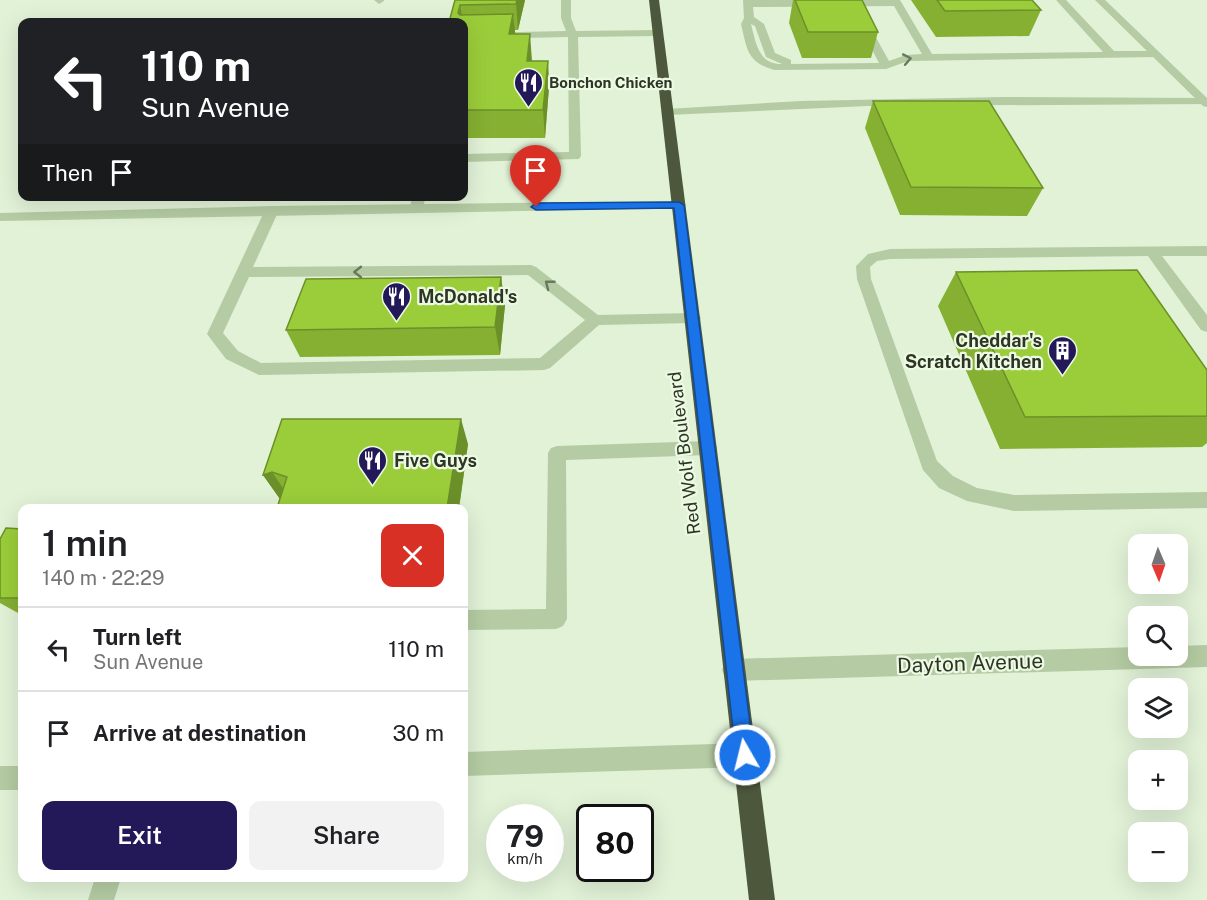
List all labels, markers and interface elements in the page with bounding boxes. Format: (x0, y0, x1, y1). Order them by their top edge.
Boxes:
text: 110 m (141, 41, 251, 90)
icon: left (42, 42, 120, 120)
one-way arrow (902, 53, 912, 66)
restaurant icon: Bonchon Chicken (512, 66, 544, 108)
place label: Bonchon Chicken (549, 74, 673, 91)
text: Sun Avenue (141, 91, 290, 123)
pin (510, 145, 561, 207)
icon: arrive (519, 154, 552, 187)
icon: arrive (105, 156, 138, 189)
text: Then (42, 160, 93, 186)
one-way arrow (354, 265, 363, 278)
restaurant icon: McDonald's (381, 280, 413, 322)
one-way arrow (544, 280, 555, 291)
place label: McDonald's (418, 286, 517, 307)
place label: Cheddar's Scratch Kitchen (905, 330, 1042, 372)
building icon: Cheddar's Scratch Kitchen (1047, 334, 1079, 376)
street label: Red Wolf Boulevard (664, 370, 704, 536)
restaurant icon: Five Guys (357, 444, 389, 486)
place label: Five Guys (394, 450, 477, 471)
text: 1 min (42, 522, 128, 564)
button: close (381, 524, 444, 587)
north arrow (1128, 534, 1188, 594)
map controls (1128, 534, 1188, 882)
text: 140 m · 22:29 (42, 566, 164, 590)
button: search (1128, 606, 1188, 666)
text: Turn left (93, 624, 182, 650)
icon: left (42, 633, 75, 666)
text: 110 m (388, 636, 444, 662)
street label: Dayton Avenue (896, 648, 1044, 678)
text: Sun Avenue (93, 650, 203, 674)
button: layers (1128, 678, 1188, 738)
icon: arrive (42, 717, 75, 750)
text: Arrive at destination (93, 720, 306, 746)
text: 30 m (392, 720, 444, 746)
position arrow (713, 723, 777, 787)
button: + (1128, 750, 1188, 810)
button: Exit (42, 801, 237, 870)
button: Share (249, 801, 444, 870)
speed limit sign: 80 (576, 804, 654, 882)
text: 79 (506, 818, 544, 854)
button: − (1128, 822, 1188, 882)
text: km/h (507, 850, 543, 867)

